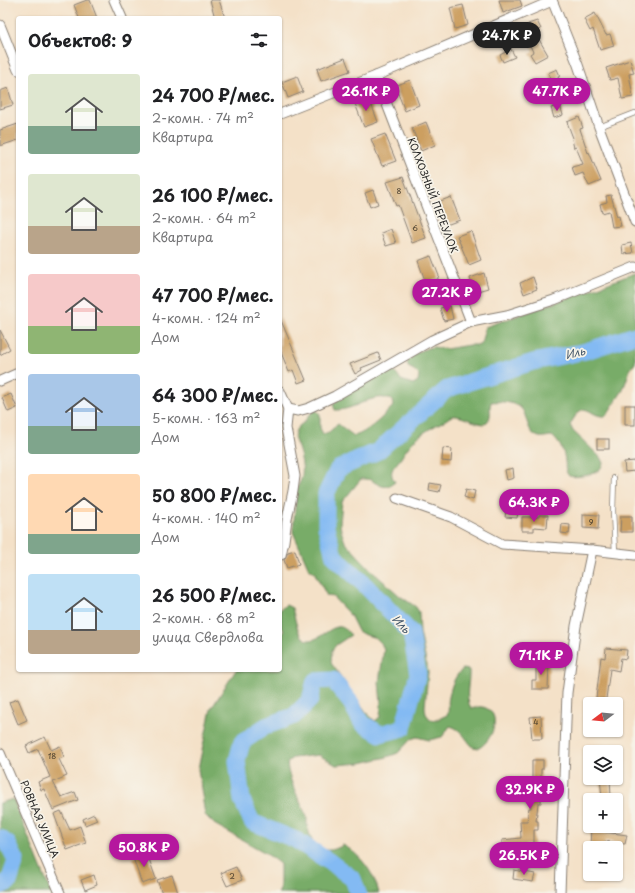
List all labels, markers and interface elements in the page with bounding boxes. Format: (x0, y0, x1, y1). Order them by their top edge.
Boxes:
pin: 24.7K ₽ (470, 22, 544, 56)
text: 24.7K ₽ (482, 25, 532, 44)
text: Объектов: 9 (28, 27, 132, 53)
icon: filters (248, 29, 270, 51)
pin: 26.1K ₽ (329, 78, 403, 112)
pin: 47.7K ₽ (520, 78, 594, 112)
text: 26.1K ₽ (341, 81, 391, 100)
text: 47.7K ₽ (532, 81, 582, 100)
text: 24 700 ₽/мес. (152, 82, 275, 108)
icon: home (60, 90, 108, 138)
text: 2-комн. · 74 m² (152, 108, 254, 127)
text: Квартира (152, 127, 213, 146)
street label: КОЛХОЗНЫЙ ПЕРЕУЛОК (404, 135, 463, 255)
text: 26 100 ₽/мес. (152, 182, 273, 208)
house number: 8 (397, 185, 402, 197)
icon: home (60, 190, 108, 238)
text: 2-комн. · 64 m² (152, 208, 256, 227)
house number: 6 (412, 222, 418, 234)
text: Квартира (152, 227, 213, 246)
pin: 27.2K ₽ (410, 279, 484, 313)
text: 47 700 ₽/мес. (152, 282, 274, 308)
text: 27.2K ₽ (421, 282, 473, 301)
icon: home (60, 290, 108, 338)
text: 4-комн. · 124 m² (152, 308, 261, 327)
text: Дом (152, 327, 180, 346)
water label: Иль (563, 342, 588, 363)
text: 64 300 ₽/мес. (152, 382, 278, 408)
icon: home (60, 390, 108, 438)
text: 5-комн. · 163 m² (152, 408, 261, 427)
text: Дом (152, 427, 180, 446)
text: 50 800 ₽/мес. (152, 482, 277, 508)
pin: 64.3K ₽ (497, 489, 571, 523)
icon: home (60, 490, 108, 538)
text: 64.3K ₽ (508, 492, 560, 511)
text: 4-комн. · 140 m² (152, 508, 261, 527)
house number: 9 (589, 516, 594, 528)
text: Дом (152, 527, 180, 546)
text: 26 500 ₽/мес. (152, 582, 276, 608)
icon: home (60, 590, 108, 638)
text: 2-комн. · 68 m² (152, 608, 256, 627)
water label: Иль (388, 611, 415, 638)
text: улица Свердлова (152, 627, 264, 646)
pin: 71.1K ₽ (504, 642, 578, 676)
text: 71.1K ₽ (519, 645, 563, 664)
north arrow (583, 697, 623, 737)
map controls (583, 697, 623, 881)
house number: 4 (533, 716, 539, 728)
button: layers (583, 745, 623, 785)
house number: 18 (48, 750, 56, 762)
pin: 32.9K ₽ (493, 776, 567, 810)
street label: РОВНАЯ УЛИЦА (17, 778, 64, 860)
text: 32.9K ₽ (505, 779, 555, 798)
button: + (583, 793, 623, 833)
pin: 50.8K ₽ (107, 834, 181, 868)
text: 50.8K ₽ (118, 837, 170, 856)
button: − (583, 841, 623, 881)
pin: 26.5K ₽ (487, 842, 561, 876)
text: 26.5K ₽ (499, 845, 549, 864)
house number: 2 (229, 870, 235, 882)

